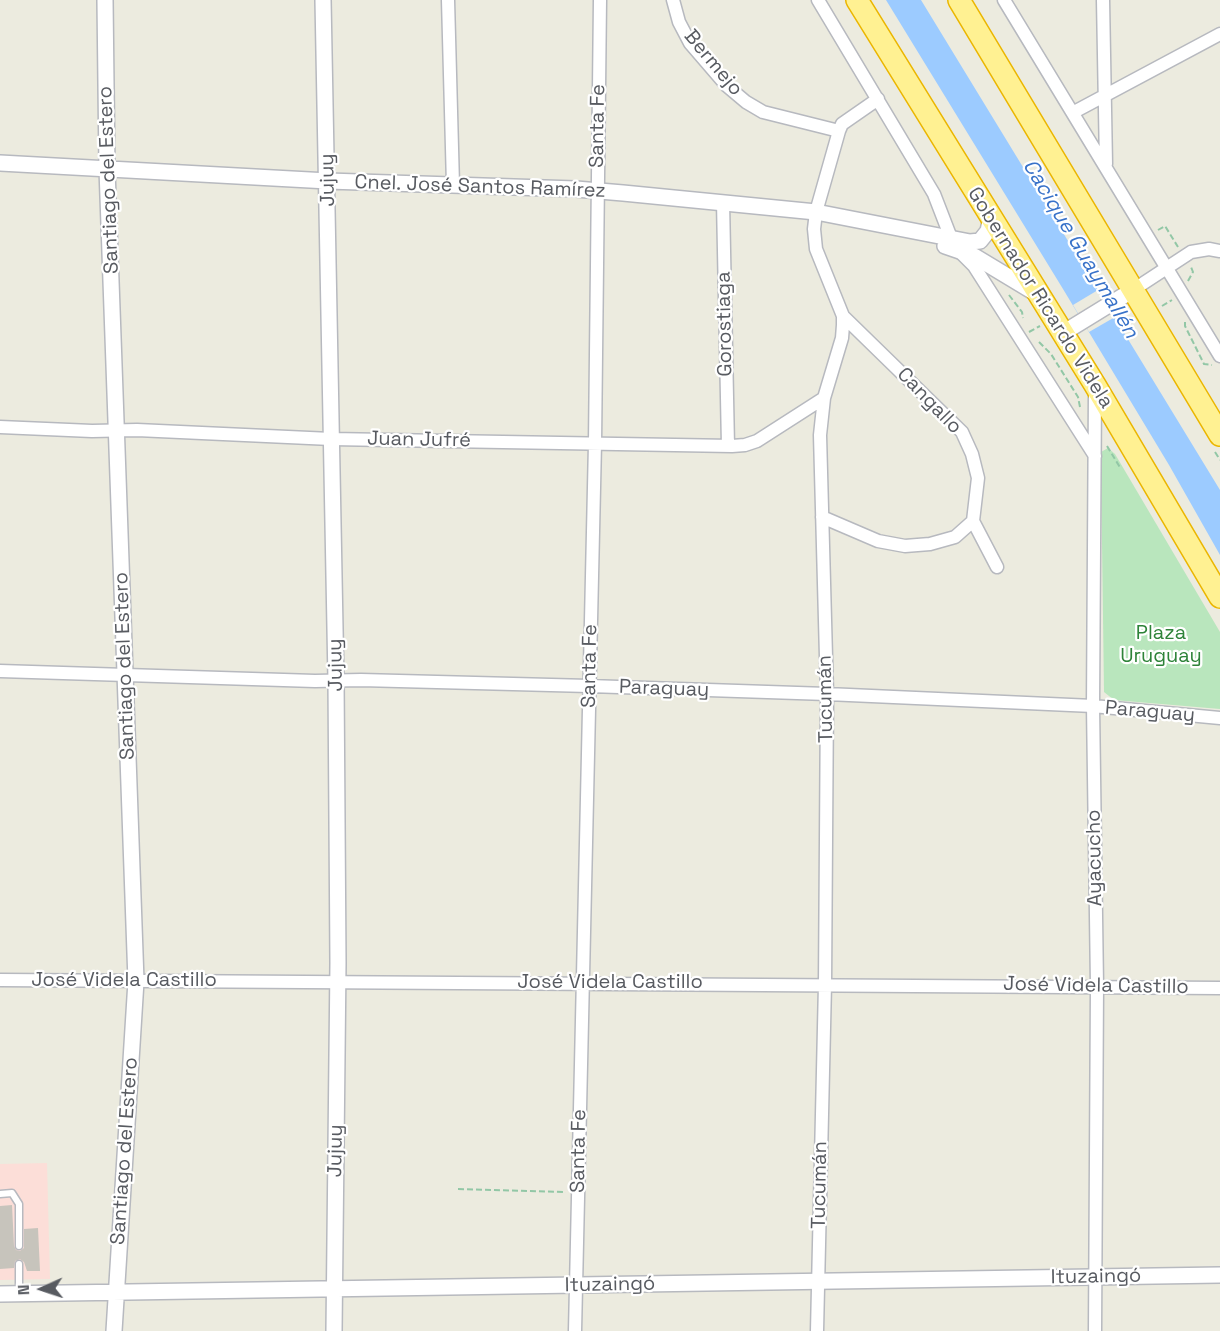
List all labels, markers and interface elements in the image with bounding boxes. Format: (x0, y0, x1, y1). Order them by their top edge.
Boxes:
street label: Bermejo (678, 25, 748, 101)
street label: Santa Fe (585, 84, 611, 168)
street label: Santiago del Estero (94, 86, 124, 274)
street label: Jujuy (316, 153, 340, 207)
water label: Cacique Guaymallén (1017, 155, 1143, 343)
street label: Cnel. José Santos Ramírez (354, 171, 606, 203)
street label: Gobernador Ricardo Videla (962, 183, 1118, 413)
street label: Gorostiaga (712, 271, 738, 377)
street label: Cangallo (892, 363, 966, 439)
street label: Juan Jufré (367, 427, 471, 453)
street label: Santiago del Estero (110, 572, 140, 760)
park label: Plaza Uruguay (1120, 622, 1202, 669)
street label: Santa Fe (577, 624, 603, 708)
street label: Jujuy (324, 638, 348, 692)
street label: Tucumán (813, 655, 839, 743)
street label: Paraguay (618, 675, 710, 703)
street label: Paraguay (1104, 696, 1196, 728)
street label: Ayacucho (1082, 809, 1108, 907)
street label: José Videla Castillo (31, 969, 217, 993)
street label: José Videla Castillo (517, 971, 703, 995)
street label: José Videla Castillo (1003, 972, 1189, 1000)
street label: Santiago del Estero (106, 1056, 144, 1246)
street label: Santa Fe (566, 1109, 592, 1193)
street label: Jujuy (324, 1124, 348, 1178)
street label: Tucumán (807, 1141, 833, 1229)
north arrow (12, 1259, 72, 1319)
street label: Ituzaingó (1051, 1264, 1141, 1290)
street label: Ituzaingó (565, 1272, 655, 1298)
text: N (13, 1284, 34, 1296)

